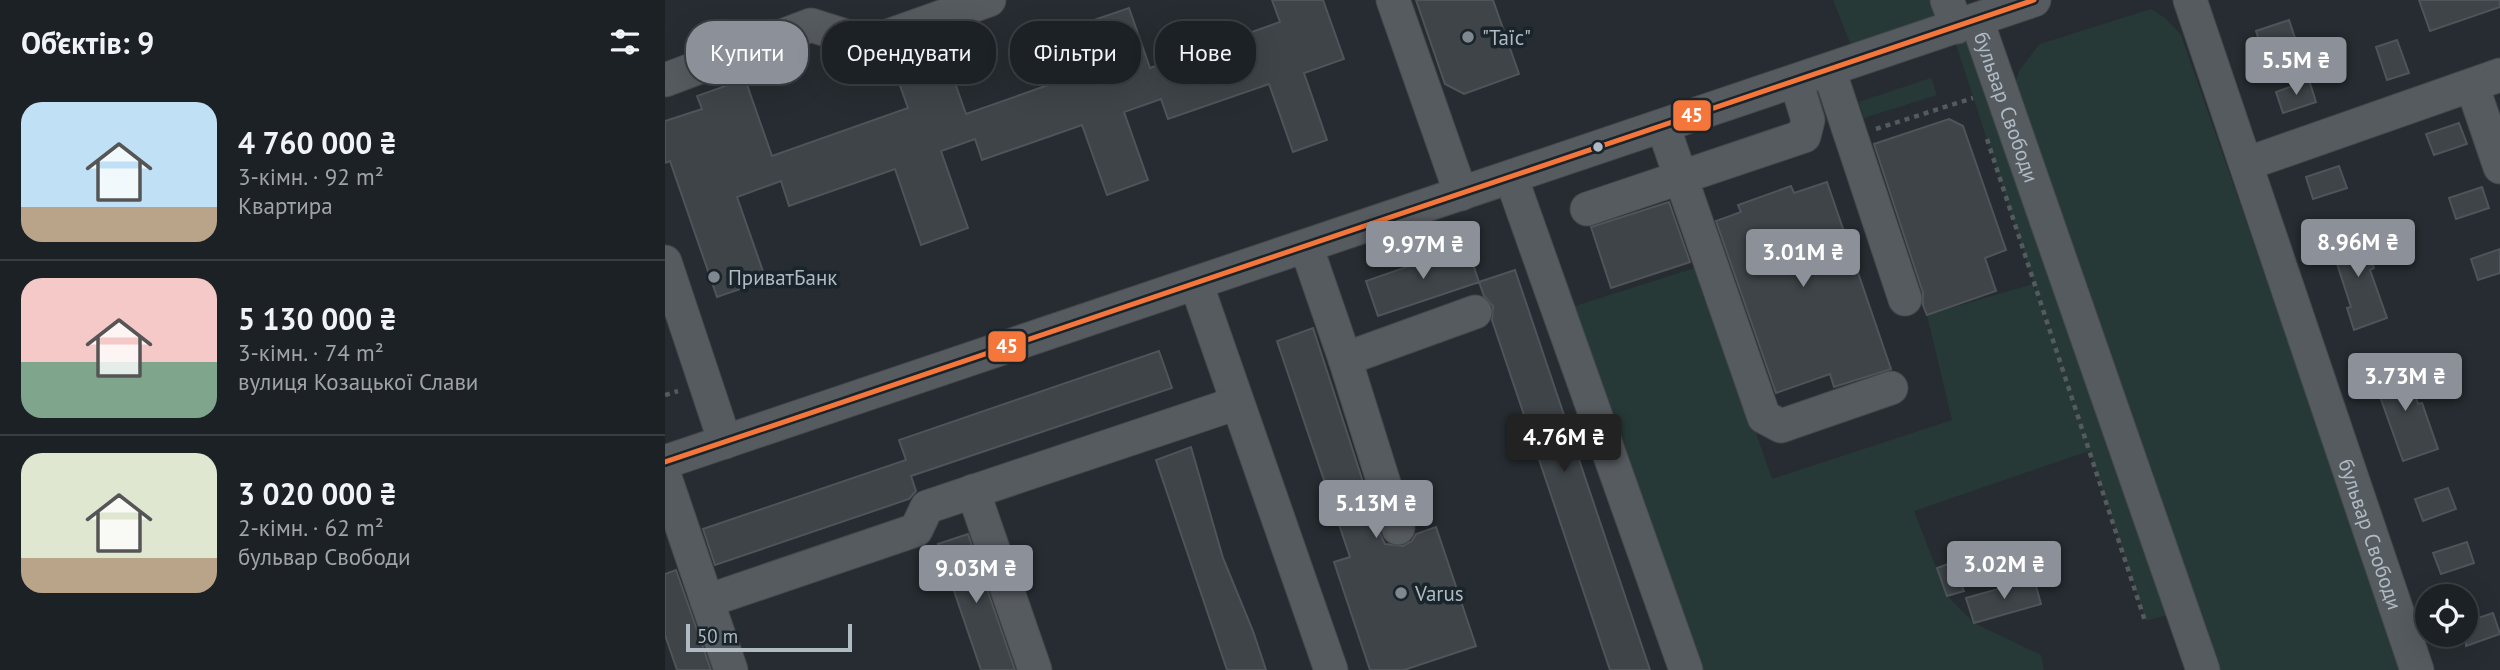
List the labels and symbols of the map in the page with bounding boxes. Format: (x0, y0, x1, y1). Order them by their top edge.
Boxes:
place label: "Таїс" (1482, 24, 1531, 51)
street label: бульвар Свободи (1968, 28, 2046, 186)
marker: "Таїс" (1460, 29, 1476, 45)
pin: 5.5M ₴ (2239, 38, 2353, 97)
line badge: 45 (1672, 99, 1712, 132)
text: 45 (1681, 103, 1703, 127)
unlabelled marker (1591, 140, 1605, 154)
pin: 8.96M ₴ (2293, 219, 2423, 279)
pin: 9.97M ₴ (1358, 222, 1488, 281)
pin: 3.01M ₴ (1738, 230, 1868, 289)
place label: ПриватБанк (728, 264, 837, 291)
marker: ПриватБанк (706, 269, 722, 285)
line badge: 45 (987, 330, 1027, 363)
text: 45 (996, 334, 1018, 358)
pin: 3.73M ₴ (2340, 354, 2470, 413)
pin: 4.76M ₴ (1499, 414, 1629, 474)
street label: бульвар Свободи (2333, 455, 2409, 613)
pin: 5.13M ₴ (1311, 480, 1441, 540)
pin: 3.02M ₴ (1939, 542, 2069, 601)
pin: 9.03M ₴ (911, 546, 1041, 605)
place label: Varus (1414, 580, 1464, 607)
marker: Varus (1393, 585, 1409, 601)
scale bar (686, 621, 852, 653)

